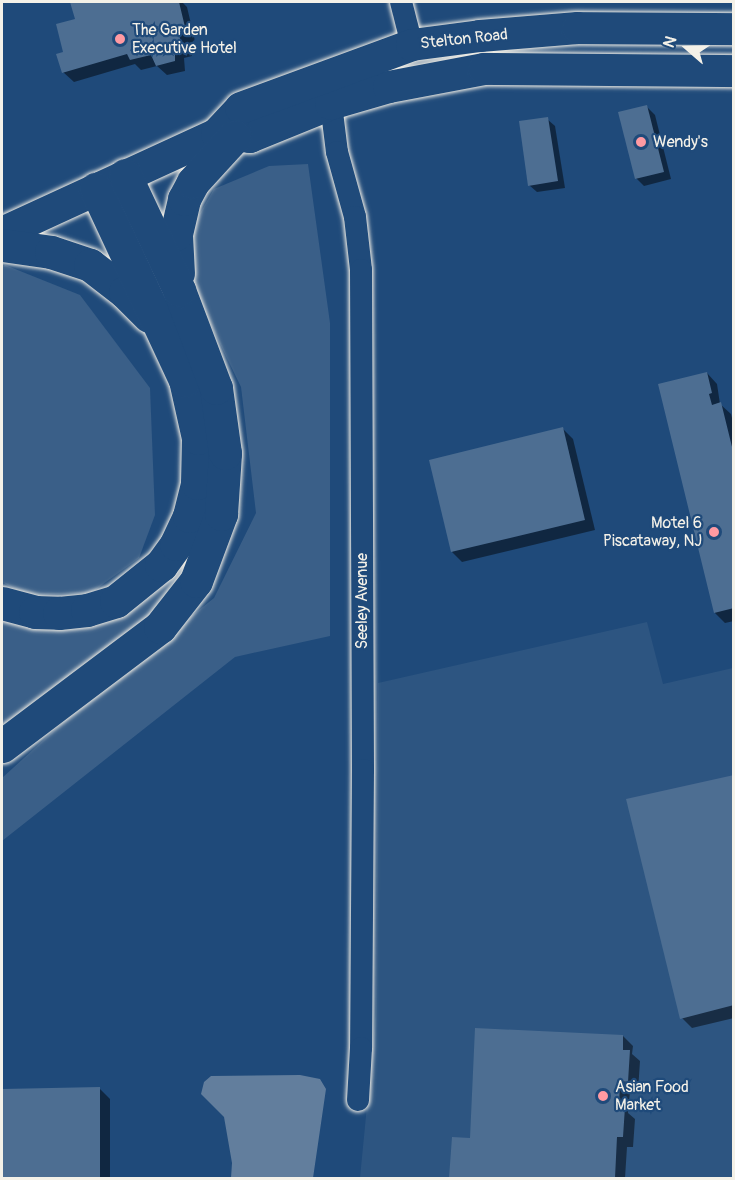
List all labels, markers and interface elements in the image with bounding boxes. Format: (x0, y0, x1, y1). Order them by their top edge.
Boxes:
north arrow (657, 18, 717, 78)
place label: The Garden Executive Hotel (132, 20, 237, 58)
street label: Stelton Road (419, 25, 509, 53)
marker: The Garden Executive Hotel (113, 32, 127, 46)
text: N (659, 33, 681, 50)
place label: Wendy's (653, 132, 708, 152)
marker: Wendy's (634, 135, 648, 149)
place label: Motel 6 Piscataway, NJ (603, 513, 702, 551)
marker: Motel 6 Piscataway, NJ (707, 525, 721, 539)
street label: Seeley Avenue (352, 553, 372, 649)
place label: Asian Food Market (615, 1077, 689, 1115)
marker: Asian Food Market (596, 1089, 610, 1103)

